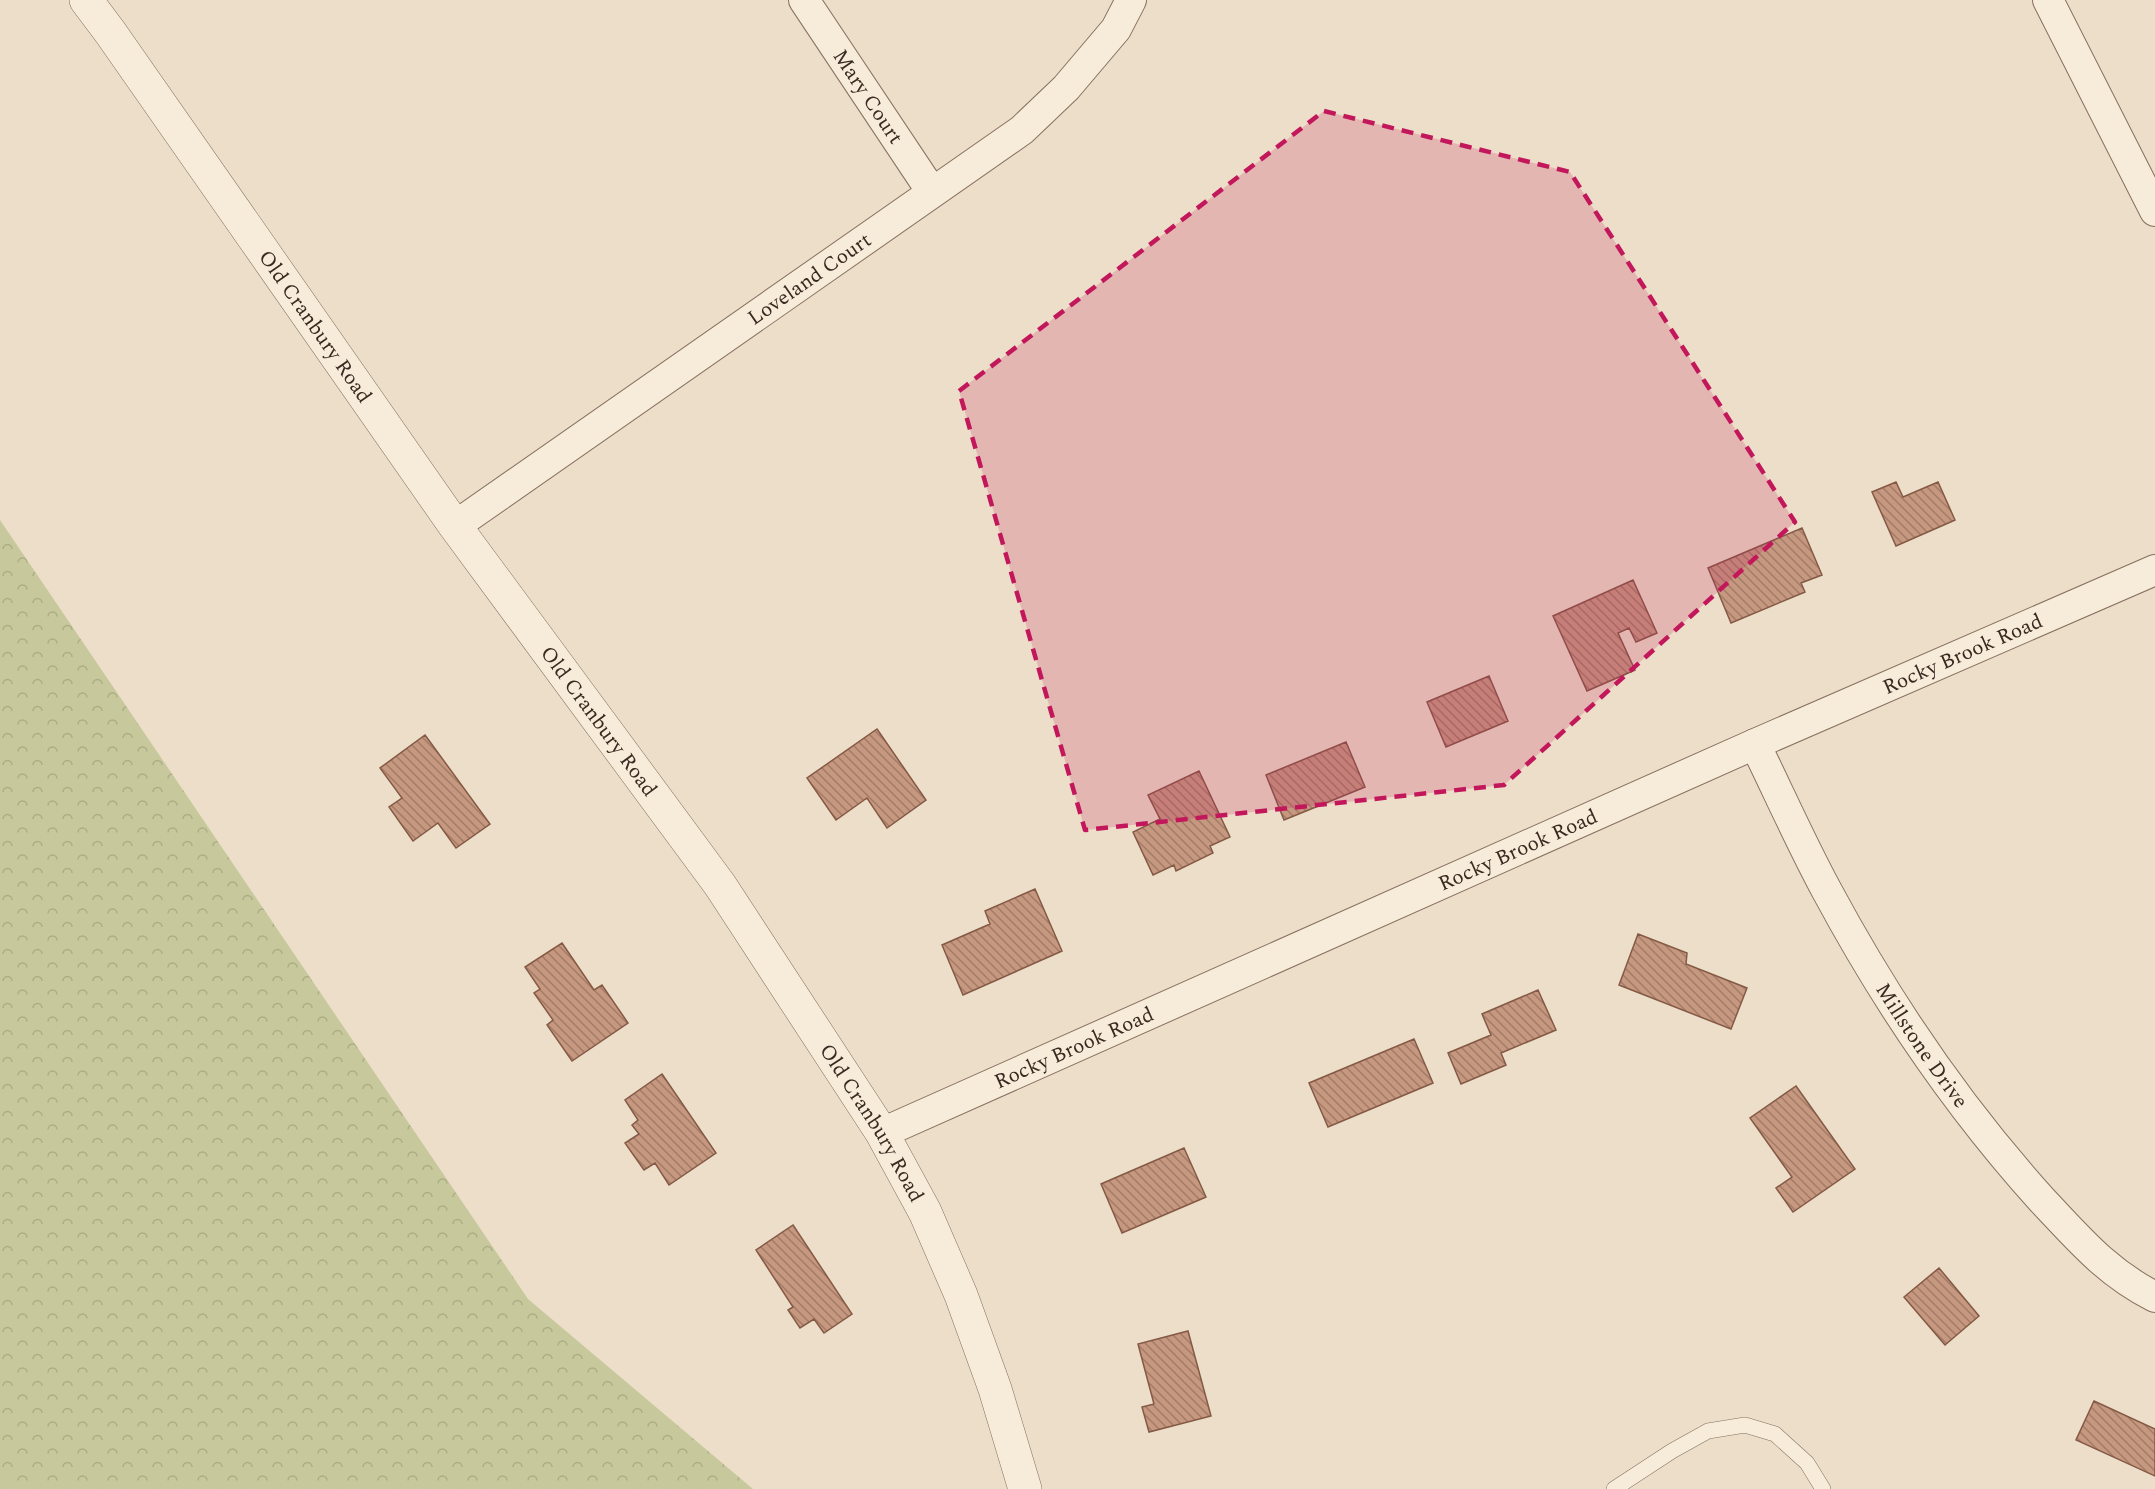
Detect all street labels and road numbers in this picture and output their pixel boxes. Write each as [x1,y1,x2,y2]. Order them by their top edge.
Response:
street label: Mary Court [824,43,911,151]
street label: Loveland Court [741,225,878,334]
street label: Old Cranbury Road [250,244,380,410]
street label: Rocky Brook Road [1878,606,2048,704]
street label: Old Cranbury Road [532,639,665,804]
street label: Rocky Brook Road [1433,801,1603,900]
street label: Millstone Drive [1867,977,1976,1115]
street label: Rocky Brook Road [989,999,1159,1098]
street label: Old Cranbury Road [811,1037,932,1208]

